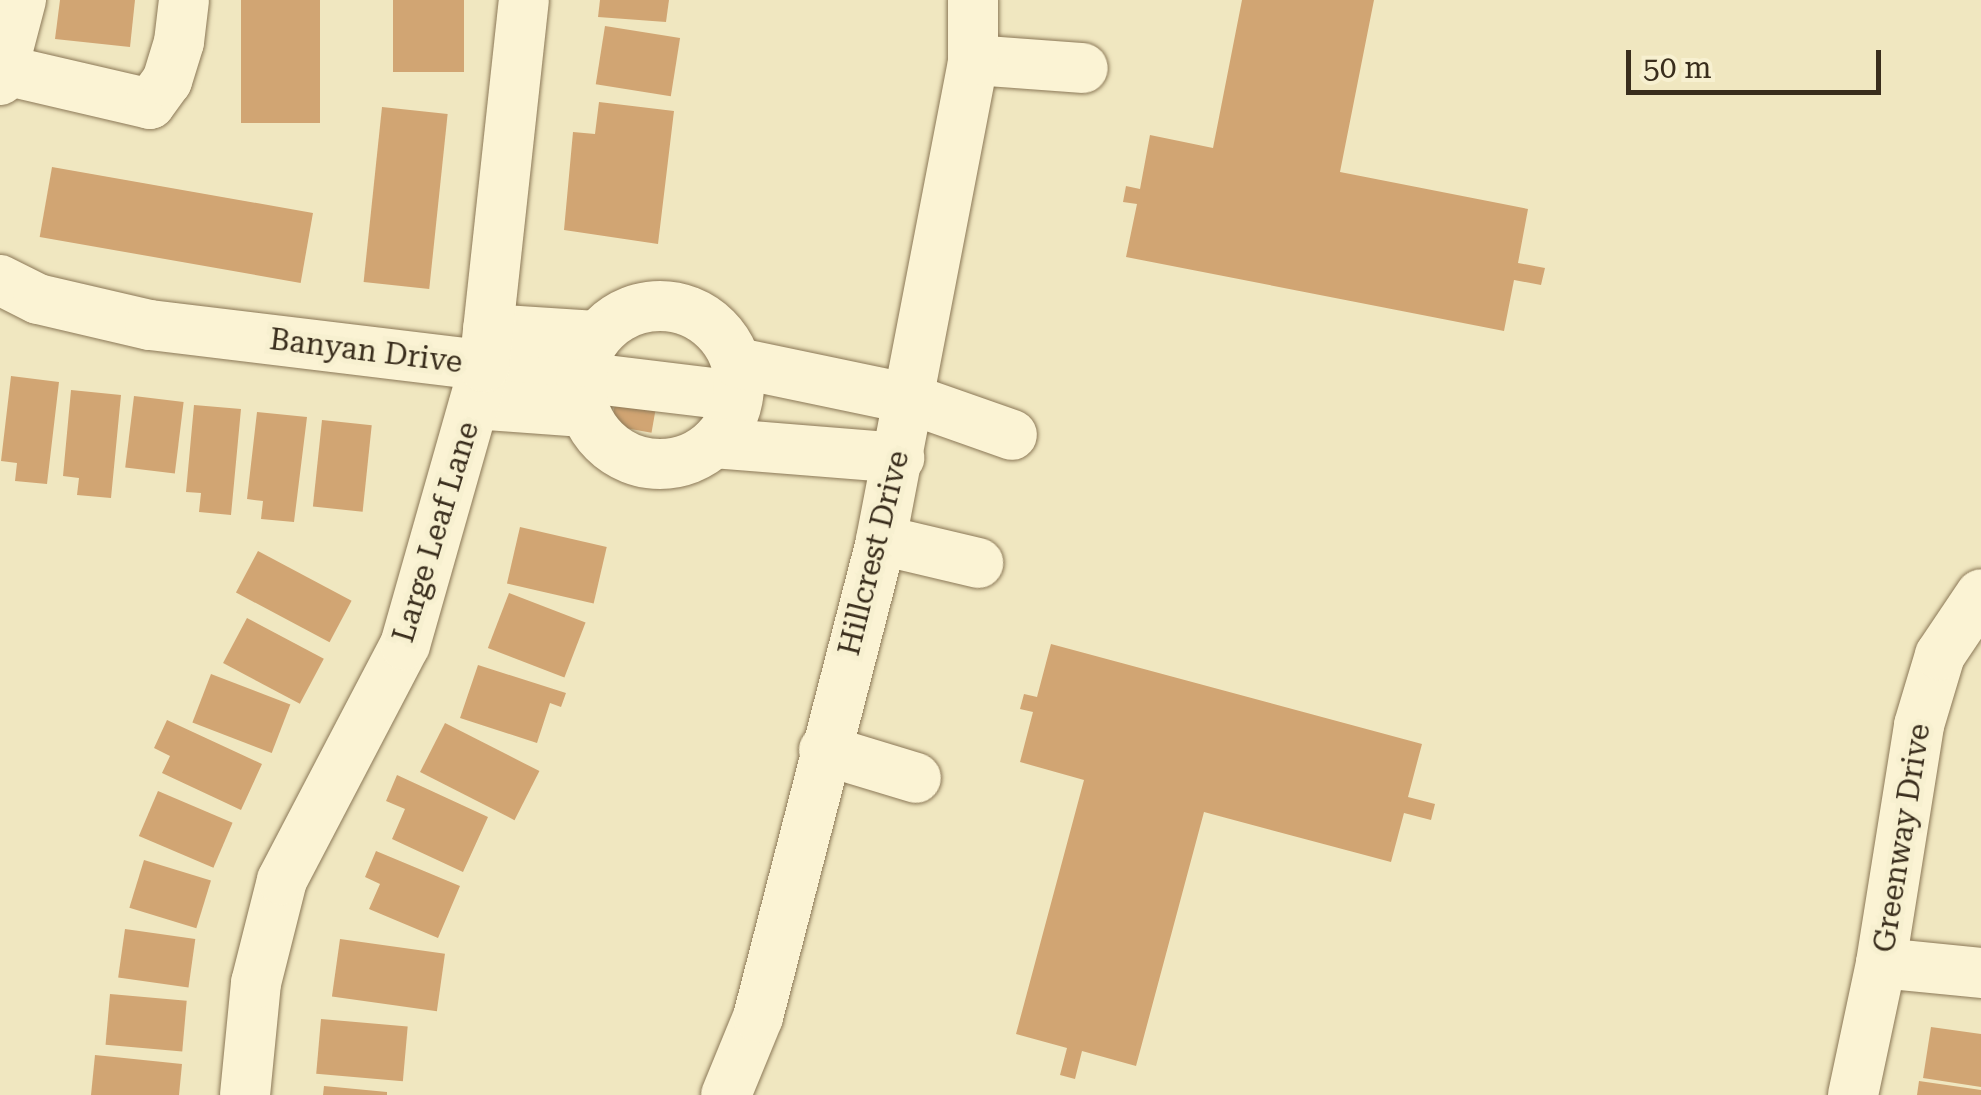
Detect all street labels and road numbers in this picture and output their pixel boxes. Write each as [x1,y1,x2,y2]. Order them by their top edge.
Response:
street label: Banyan Drive [268,321,464,381]
street label: Large Leaf Lane [385,417,487,647]
street label: Hillcrest Drive [831,447,917,659]
street label: Greenway Drive [1866,721,1938,955]

